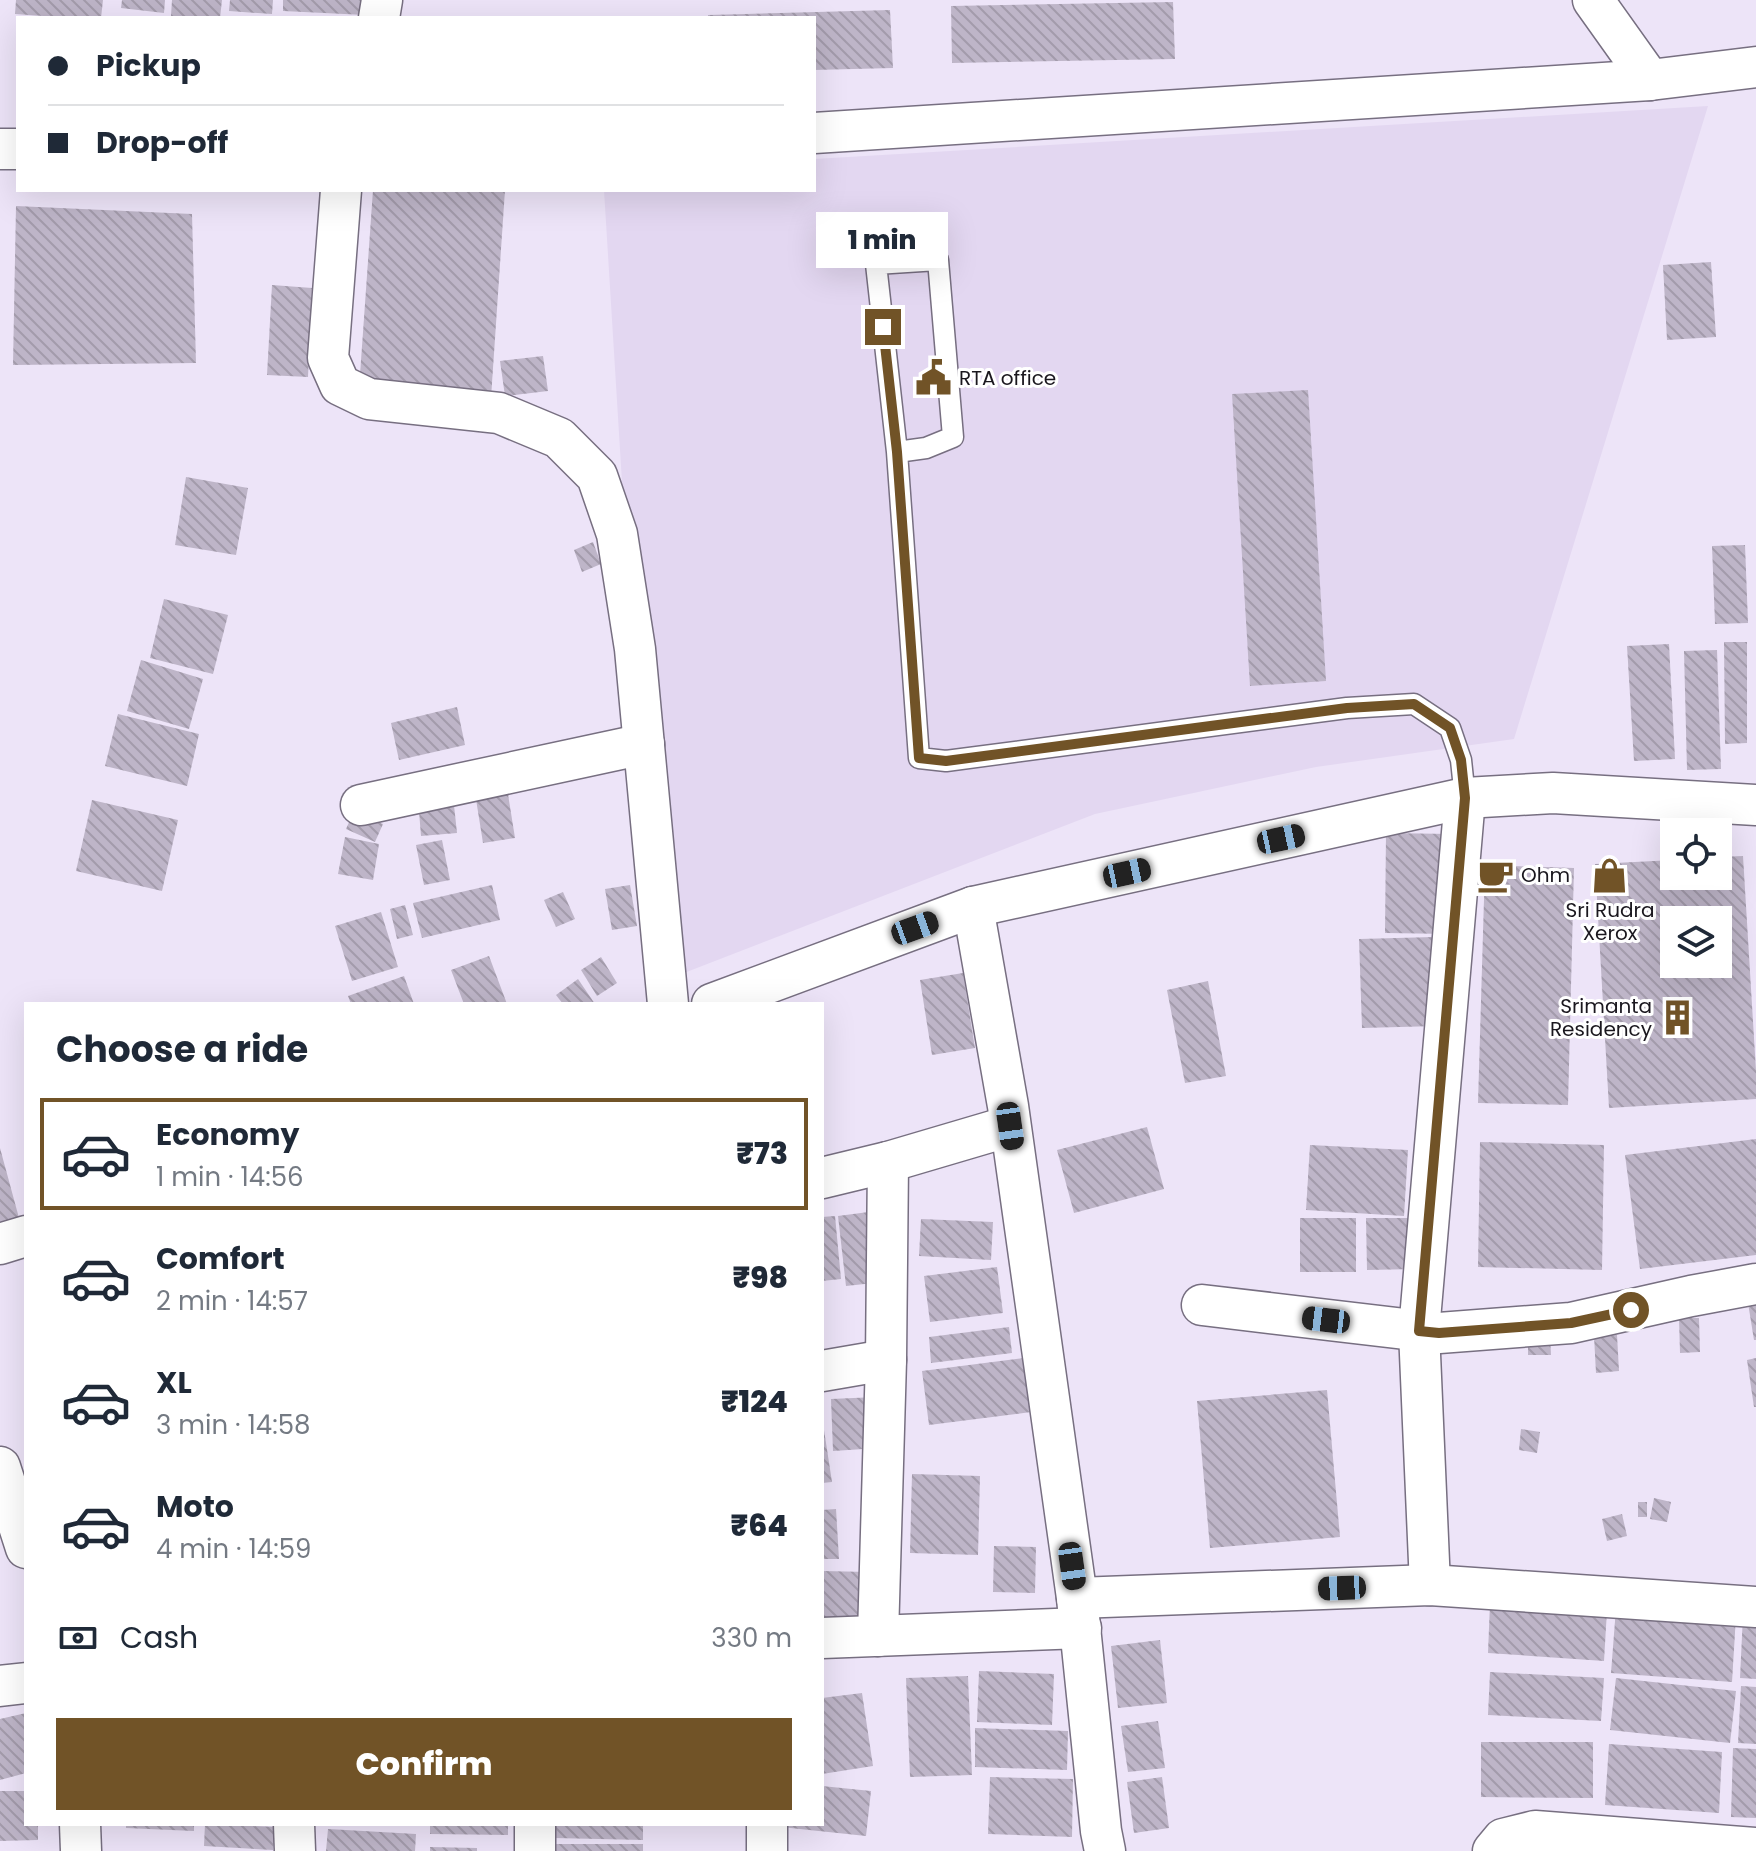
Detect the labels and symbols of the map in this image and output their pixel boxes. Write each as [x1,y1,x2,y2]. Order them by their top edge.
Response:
callout: 1 min [817,211,949,267]
route end [865,309,901,345]
public building icon: RTA office [914,359,952,397]
place label: RTA office [959,364,1056,392]
car [1255,822,1307,856]
car [1101,856,1153,890]
cafe icon: Ohm [1476,856,1514,894]
shop icon: Sri Rudra Xerox [1591,856,1629,894]
place label: Ohm [1521,861,1570,889]
place label: Sri Rudra Xerox [1566,896,1654,947]
car [888,909,942,947]
place label: Srimanta Residency [1550,992,1652,1043]
building icon: Srimanta Residency [1659,998,1697,1036]
car [995,1101,1025,1151]
route start [1613,1292,1649,1328]
car [1301,1305,1351,1335]
car [1057,1541,1087,1591]
car [1318,1575,1366,1601]

